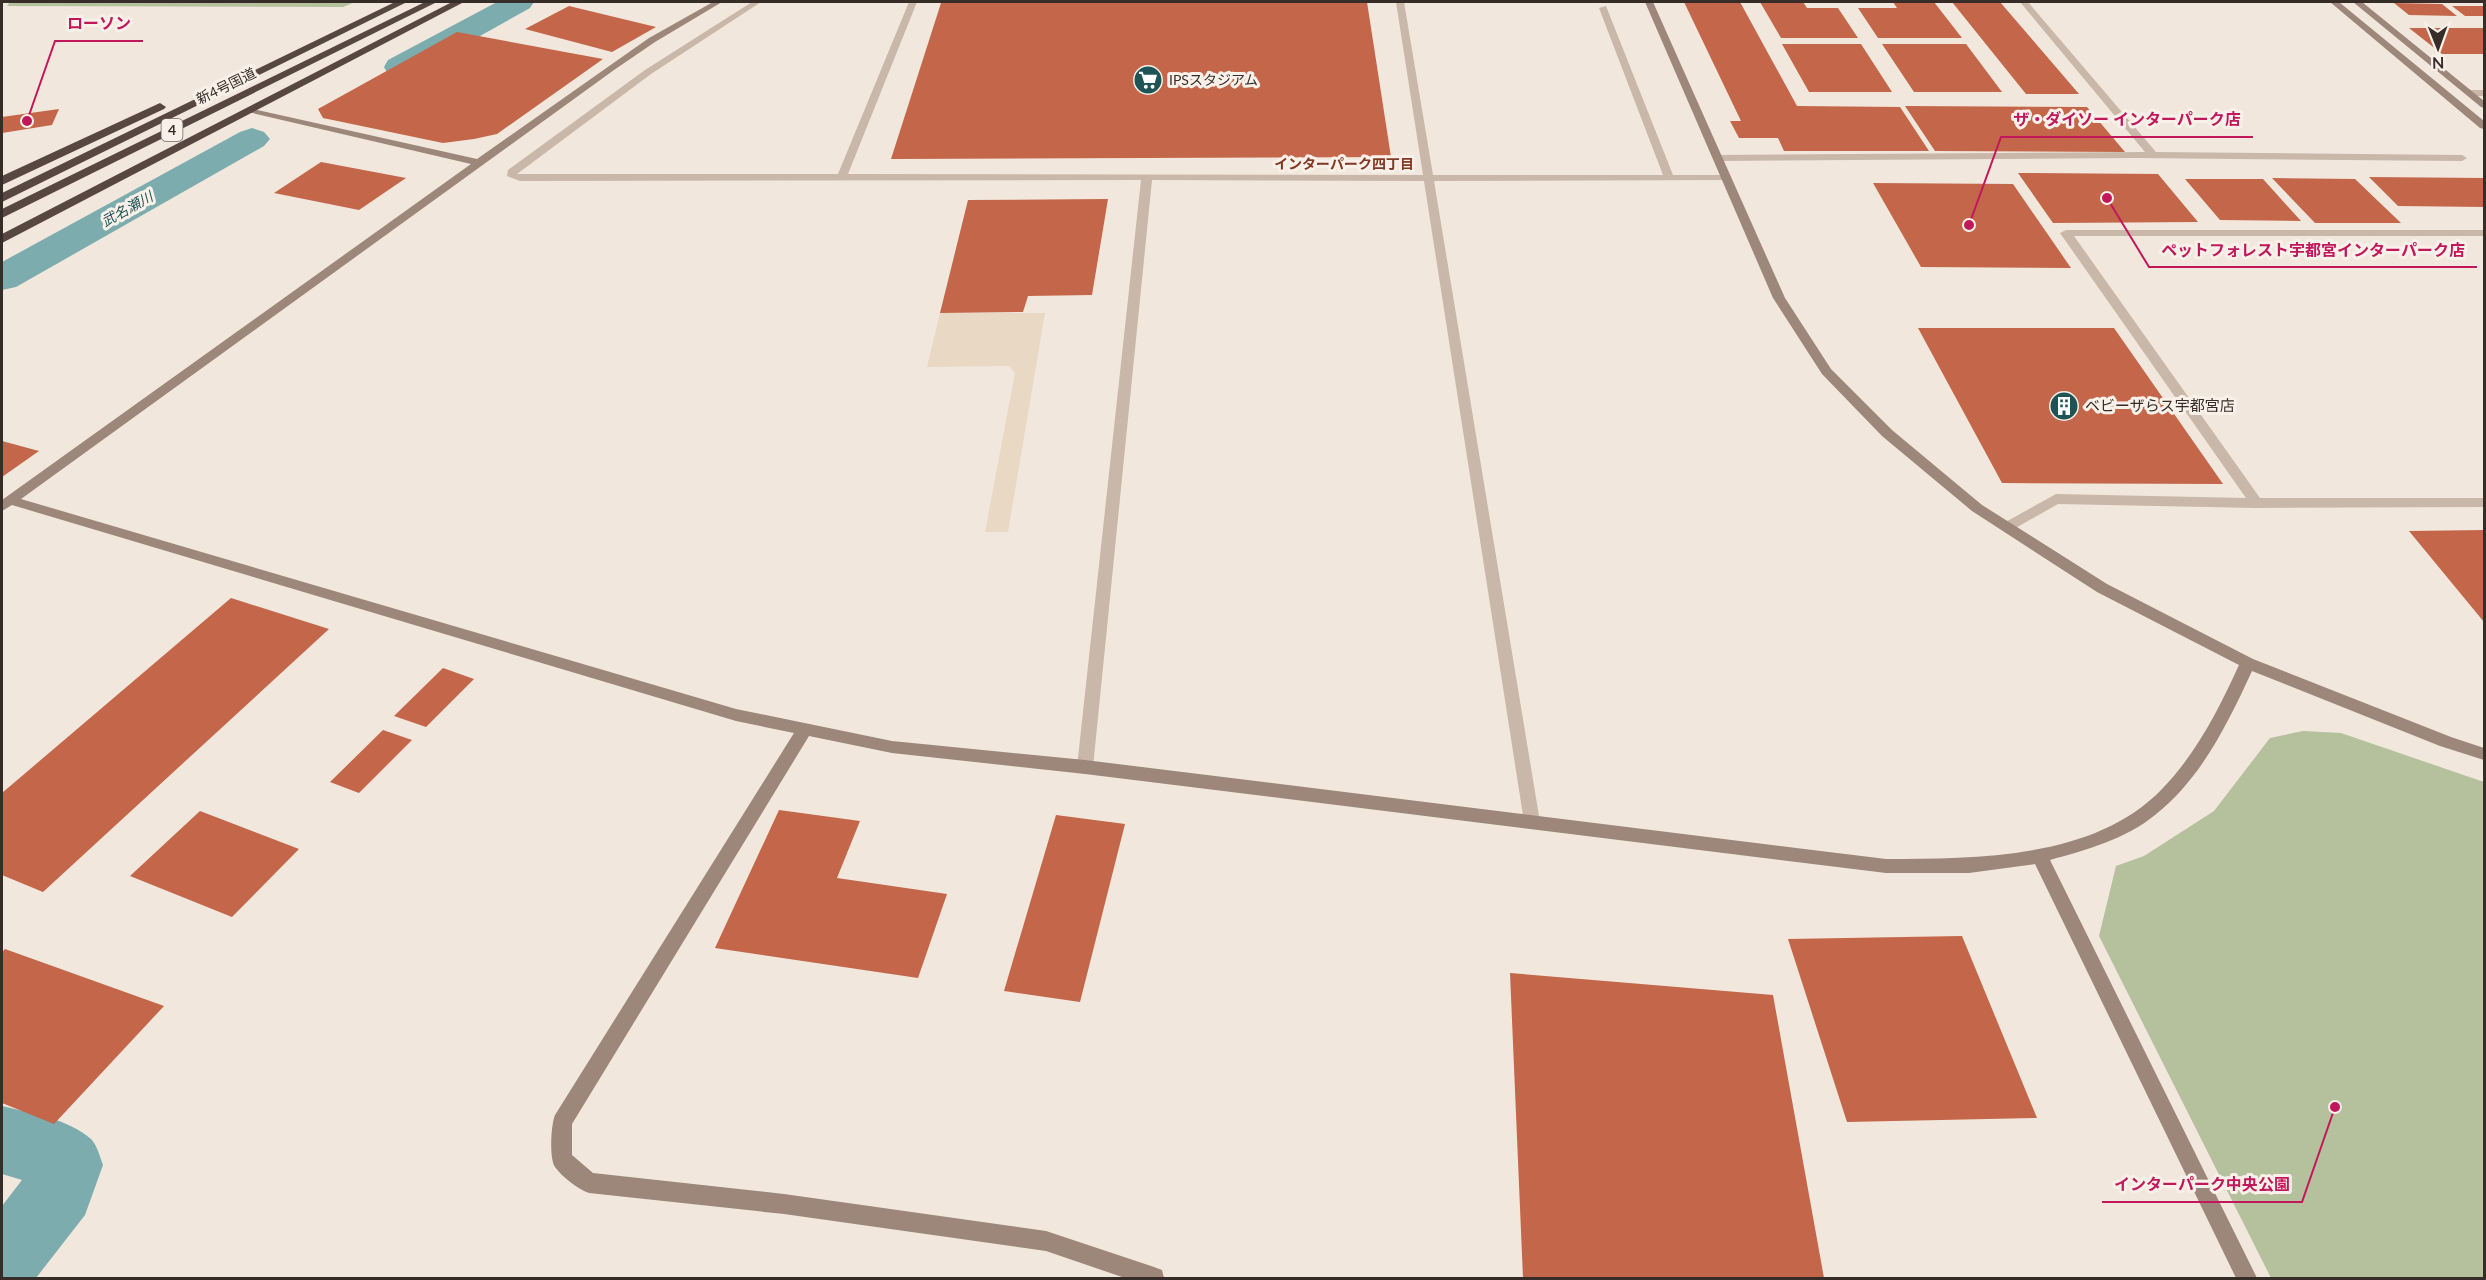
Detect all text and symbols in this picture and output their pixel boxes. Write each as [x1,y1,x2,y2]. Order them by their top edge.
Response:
callout: ローソン [55,7,143,41]
text: ローソン [67,13,131,32]
north arrow [2408,18,2468,78]
text: N [2432,54,2445,73]
street label: 新4号国道 [193,64,258,107]
supermarket icon: IPSスタジアム [1132,64,1164,96]
place label: IPSスタジアム [1169,71,1258,88]
callout: ザ・ダイソー インターパーク店 [2001,103,2253,137]
text: ザ・ダイソー インターパーク店 [2013,109,2241,128]
road number: 4 [162,119,182,141]
district label: インターパーク四丁目 [1274,155,1414,172]
water label: 武名瀬川 [98,187,157,230]
callout: ペットフォレスト宇都宮インターパーク店 [2149,233,2477,267]
text: ペットフォレスト宇都宮インターパーク店 [2161,240,2465,259]
building icon: ベビーザらス宇都宮店 [2048,390,2080,422]
place label: ベビーザらス宇都宮店 [2085,396,2235,414]
callout: インターパーク中央公園 [2102,1168,2302,1202]
text: インターパーク中央公園 [2114,1174,2290,1193]

